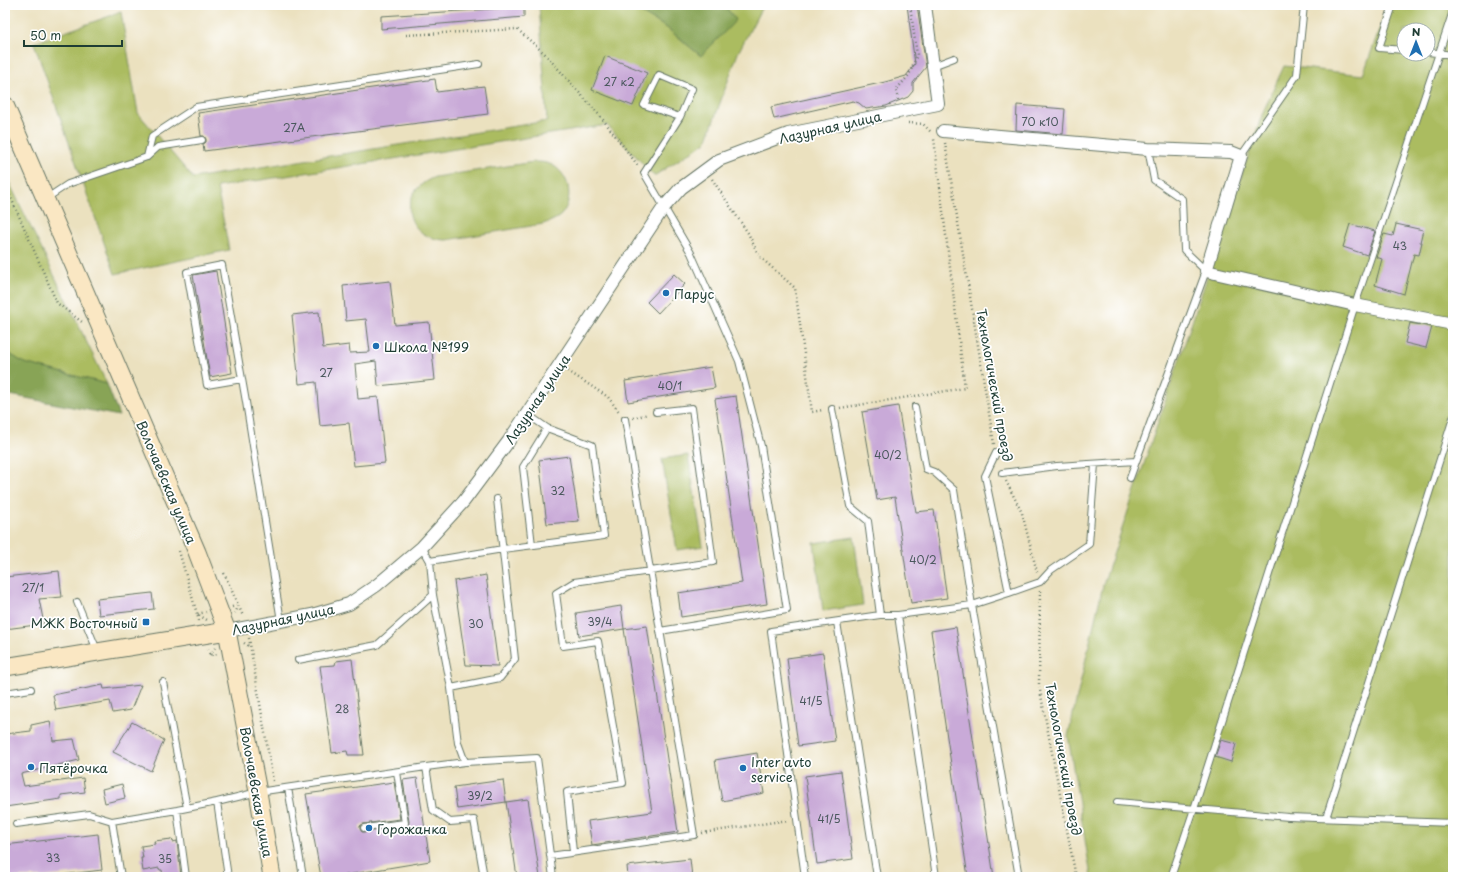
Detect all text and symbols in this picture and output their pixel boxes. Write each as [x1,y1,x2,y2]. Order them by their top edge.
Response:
scale bar [24,22,122,48]
north arrow [1396,22,1436,62]
text: N [1412,23,1421,40]
text: 50 m [30,26,61,44]
house number: 27 к2 [603,73,635,90]
street label: Лазурная улица [777,106,884,148]
house number: 70 к10 [1022,113,1058,130]
house number: 27А [283,119,306,136]
house number: 43 [1393,237,1407,254]
place label: Парус [674,284,714,303]
marker: Парус [661,288,671,298]
street label: Технологический проезд [972,307,1018,463]
place label: Школа №199 [384,337,469,356]
marker: Школа №199 [371,341,381,351]
street label: Лазурная улица [500,350,575,448]
house number: 27 [319,364,333,381]
house number: 40/1 [658,377,682,394]
street label: Волочаевская улица [132,417,202,547]
house number: 40/2 [874,446,902,463]
house number: 32 [551,482,566,499]
house number: 40/2 [909,551,937,568]
house number: 27/1 [22,579,44,596]
street label: Лазурная улица [230,599,337,639]
place label: МЖК Восточный [31,613,138,632]
house number: 39/4 [588,613,612,630]
house number: 30 [468,615,484,632]
marker: МЖК Восточный [141,617,151,627]
street label: Технологический проезд [1041,681,1087,837]
house number: 41/5 [799,692,823,709]
house number: 28 [335,700,349,717]
street label: Волочаевская улица [236,725,278,860]
place label: Inter avto service [751,752,812,786]
place label: Пятёрочка [39,758,109,777]
marker: Пятёрочка [26,762,36,772]
marker: Inter avto service [738,763,748,773]
house number: 39/2 [467,787,493,804]
house number: 41/5 [817,810,841,827]
place label: Горожанка [377,819,448,838]
marker: Горожанка [364,823,374,833]
house number: 33 [46,849,60,866]
house number: 35 [158,850,172,867]

